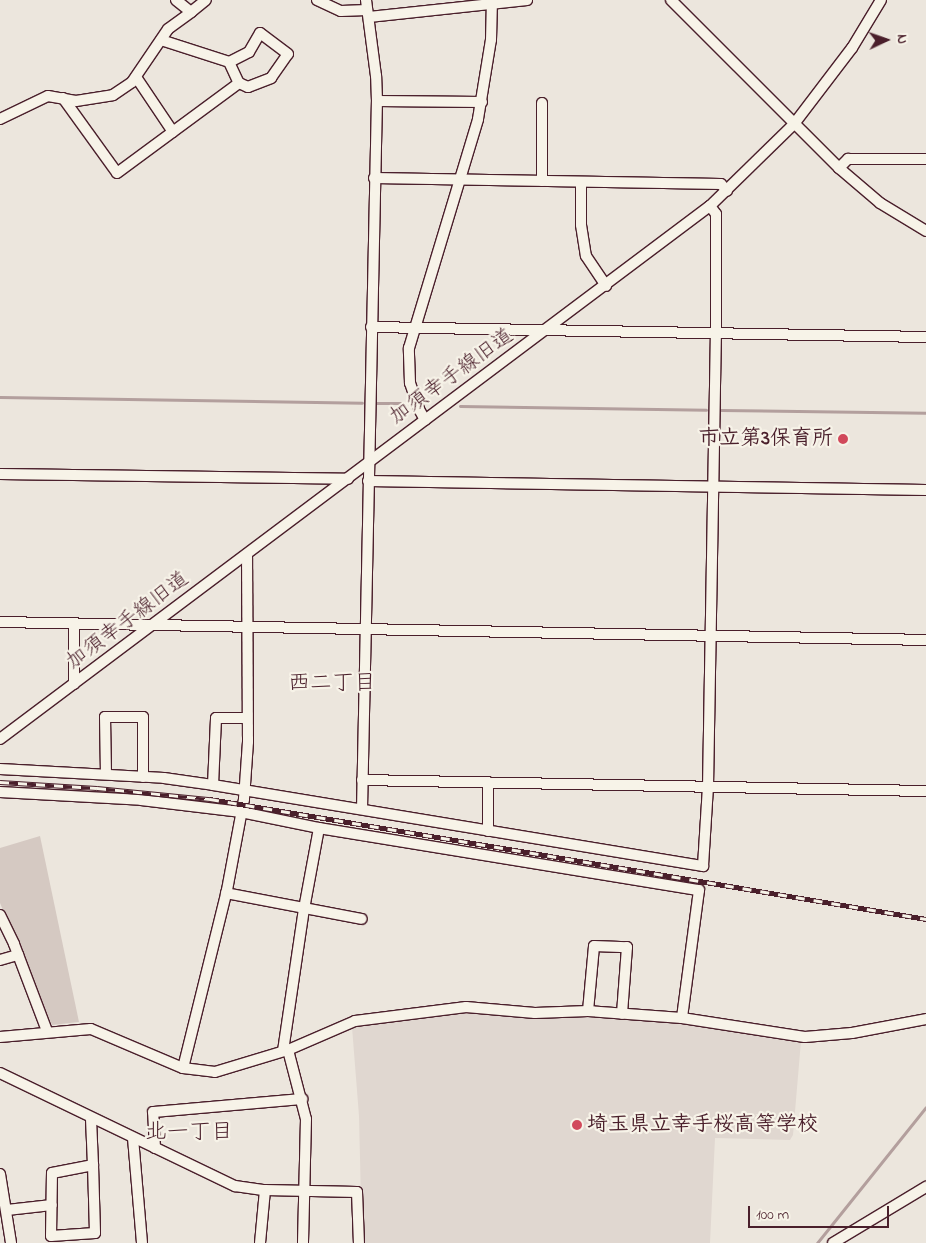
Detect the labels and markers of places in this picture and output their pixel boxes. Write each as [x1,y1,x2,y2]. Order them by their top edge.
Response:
place label: 市立第3保育所 [698,426,833,452]
marker: 市立第3保育所 [837,433,849,445]
place label: 埼玉県立幸手桜高等学校 [587,1112,818,1138]
marker: 埼玉県立幸手桜高等学校 [571,1119,583,1131]

